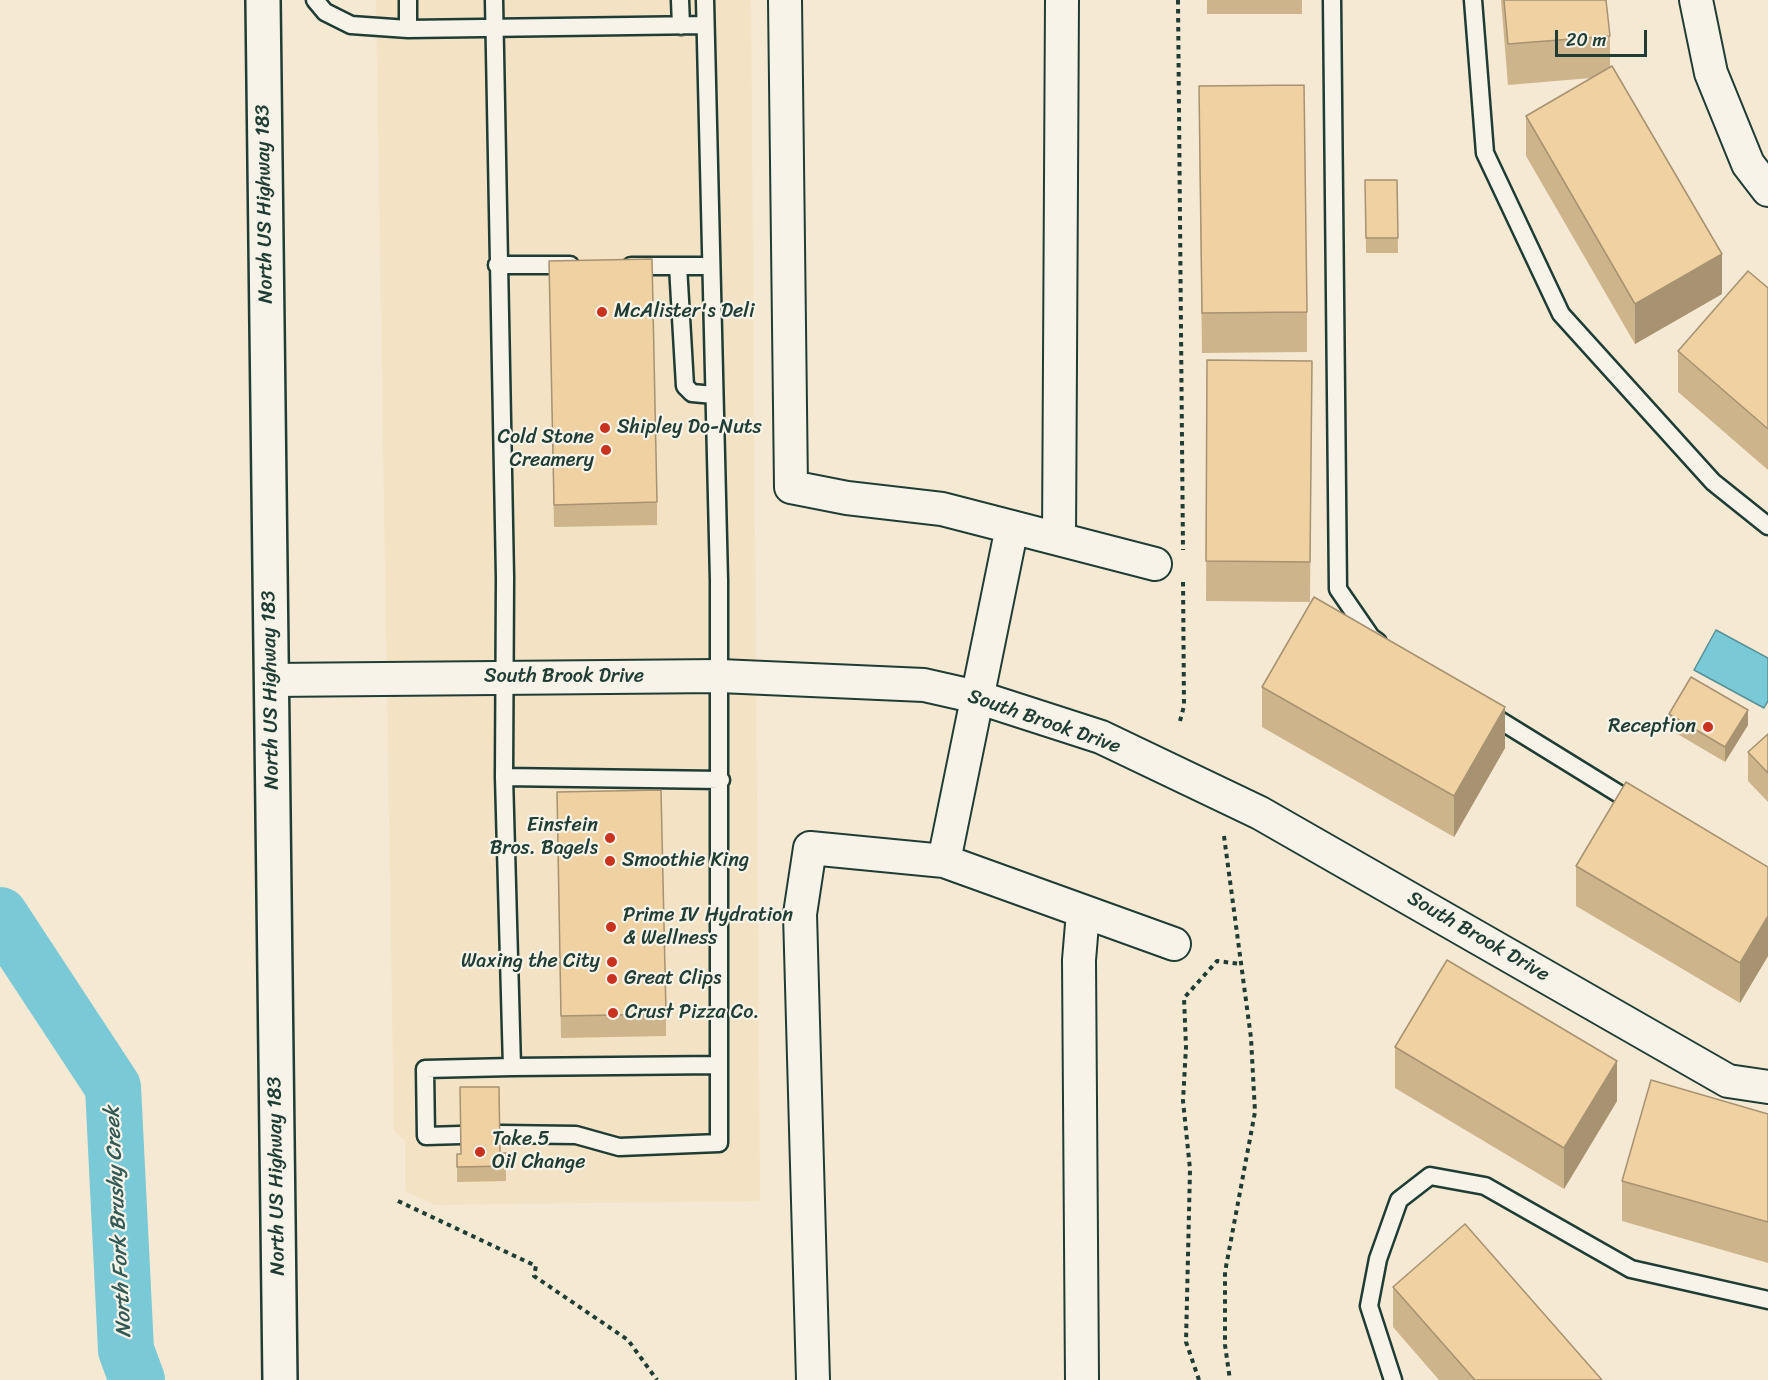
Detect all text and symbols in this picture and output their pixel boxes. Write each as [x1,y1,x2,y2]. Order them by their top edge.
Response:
scale bar [1558,18,1650,56]
text: 20 m [1566,24,1606,56]
street label: North US Highway 183 [251,104,279,304]
place label: McAlister's Deli [614,300,754,324]
marker: McAlister's Deli [595,305,609,319]
place label: Shipley Do-Nuts [617,416,762,440]
marker: Shipley Do-Nuts [598,421,612,435]
place label: Cold Stone Creamery [497,426,594,473]
marker: Cold Stone Creamery [599,443,613,457]
street label: North US Highway 183 [257,590,285,790]
street label: South Brook Drive [484,665,644,689]
street label: South Brook Drive [964,685,1124,759]
place label: Reception [1608,715,1696,739]
marker: Reception [1701,720,1715,734]
place label: Einstein Bros. Bagels [490,814,598,861]
marker: Einstein Bros. Bagels [603,831,617,845]
place label: Smoothie King [622,849,749,873]
marker: Smoothie King [603,854,617,868]
street label: South Brook Drive [1403,887,1553,987]
place label: Prime IV Hydration & Wellness [623,904,793,951]
marker: Prime IV Hydration & Wellness [604,920,618,934]
place label: Waxing the City [461,950,600,974]
marker: Waxing the City [605,955,619,969]
place label: Great Clips [624,967,721,991]
marker: Great Clips [605,972,619,986]
place label: Crust Pizza Co. [625,1001,759,1025]
marker: Crust Pizza Co. [606,1006,620,1020]
street label: North US Highway 183 [263,1076,291,1276]
water label: North Fork Brushy Creek [100,1106,138,1338]
place label: Take 5 Oil Change [492,1128,586,1175]
marker: Take 5 Oil Change [473,1145,487,1159]

